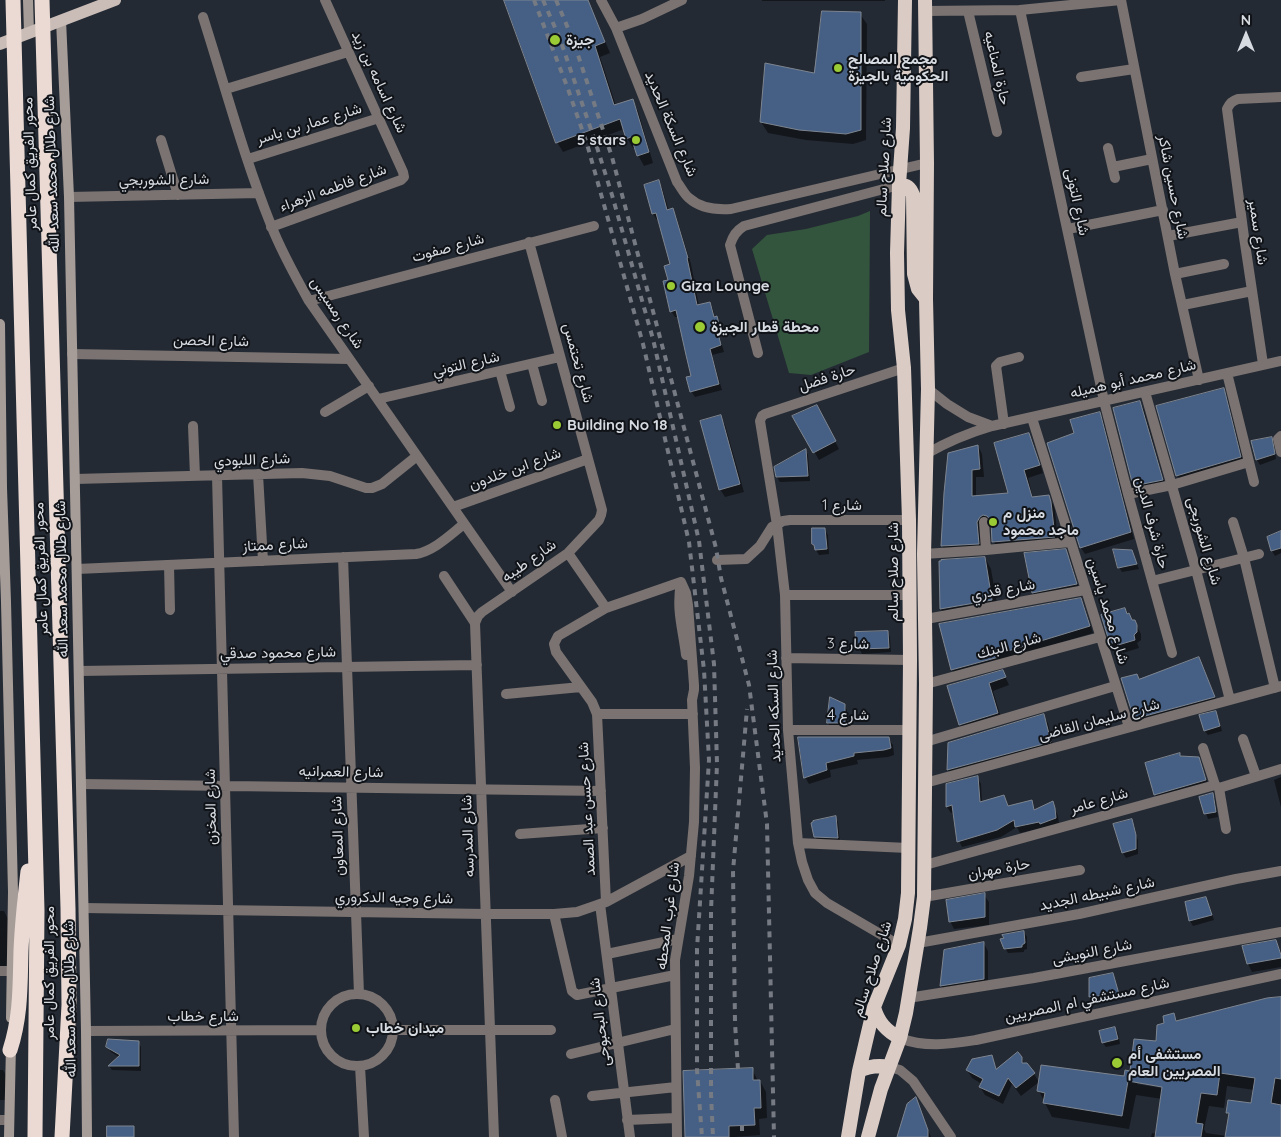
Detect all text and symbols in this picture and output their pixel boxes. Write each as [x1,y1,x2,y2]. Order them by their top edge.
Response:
north arrow [1221,10,1271,60]
text: N [1241,11,1251,29]
street label: شارع اسامه بن زيد [347,28,411,136]
street label: حارة المناعيه [980,29,1014,107]
place label: جيزة [566,31,594,49]
marker: جيزة [548,33,562,47]
place label: مجمع المصالح الحكومية بالجيزة [848,50,948,85]
marker: مجمع المصالح الحكومية بالجيزة [832,62,844,74]
street label: شارع السكة الحديد [641,69,701,179]
street label: شارع طلال محمد سعد الله [40,95,64,253]
street label: محور الفريق كمال عامر [19,97,41,231]
street label: شارع عمار بن ياسر [254,99,364,149]
street label: شارع صلاح سالم [872,117,896,217]
place label: 5 stars [577,131,626,149]
street label: شارع حسين شاكر [1154,133,1192,241]
marker: 5 stars [630,134,642,146]
street label: شارع فاطمه الزهراء [277,160,389,216]
street label: شارع التونى [1061,167,1093,237]
street label: شارع الشوربجي [119,170,209,190]
street label: شارع سمير [1244,198,1272,266]
street label: شارع صفوت [410,230,486,266]
street label: شارع رمسيس [306,274,368,352]
place label: Giza Lounge [681,277,770,295]
marker: Giza Lounge [665,280,677,292]
place label: محطة قطار الجيزة [711,318,819,336]
marker: محطة قطار الجيزة [693,320,707,334]
street label: شارع تحتمس [559,321,597,405]
street label: شارع الحصن [173,331,249,351]
street label: شارع التوني [431,348,501,380]
street label: شارع محمد أبو هميله [1068,356,1198,402]
street label: حارة فضل [796,360,858,396]
place label: Building No 18 [567,416,667,434]
marker: Building No 18 [551,419,563,431]
street label: شارع ابن خلدون [466,444,564,494]
street label: شارع اللبودي [213,450,291,470]
street label: حارة شرف الدين [1131,475,1173,571]
street label: شارع الشوربجى [1183,495,1225,587]
street label: شارع 1 [822,496,862,514]
street label: شارع طلال محمد سعد الله [52,500,72,658]
street label: محور الفريق كمال عامر [30,502,52,636]
place label: منزل م ماجد محمود [1003,504,1079,539]
marker: منزل م ماجد محمود [987,516,999,528]
street label: شارع صلاح سالم [884,522,902,622]
street label: شارع ممتاز [242,534,308,556]
street label: شارع طيبه [498,536,560,586]
street label: شارع محمد ياسين [1083,556,1133,666]
street label: شارع قدري [970,576,1036,604]
street label: شارع البنك [975,629,1043,663]
street label: شارع 3 [827,635,869,653]
street label: شارع محمود صدقي [220,643,336,663]
street label: شارع السكه الحديد [763,649,785,763]
street label: شارع سليمان القاضى [1037,695,1161,745]
street label: شارع 4 [827,706,869,724]
street label: شارع حسن عبد الصمد [574,741,600,877]
street label: شارع العمرانيه [298,762,384,782]
street label: شارع المخزن [201,769,221,845]
street label: شارع عامر [1068,784,1130,818]
street label: شارع المدرسه [458,795,478,877]
street label: شارع المعاون [328,796,348,876]
street label: حارة مهران [966,855,1032,883]
street label: شارع غرب المحطه [652,861,684,971]
street label: شارع شبيطه الجديد [1038,873,1156,915]
street label: شارع وجيه الدكروري [335,888,453,908]
street label: محور الفريق كمال عامر [40,906,58,1040]
street label: شارع صلاح سالم [848,919,896,1019]
street label: شارع طلال محمد سعد الله [60,920,80,1078]
street label: شارع النويشى [1051,935,1133,969]
street label: شارع مستشفي ام المصريين [1003,974,1171,1026]
street label: شارع البحبوحى [586,977,614,1067]
street label: شارع خطاب [167,1007,239,1025]
place label: ميدان خطاب [366,1019,444,1037]
marker: ميدان خطاب [350,1022,362,1034]
place label: مستشفى أم المصريين العام [1128,1045,1221,1080]
marker: مستشفى أم المصريين العام [1110,1056,1124,1070]

